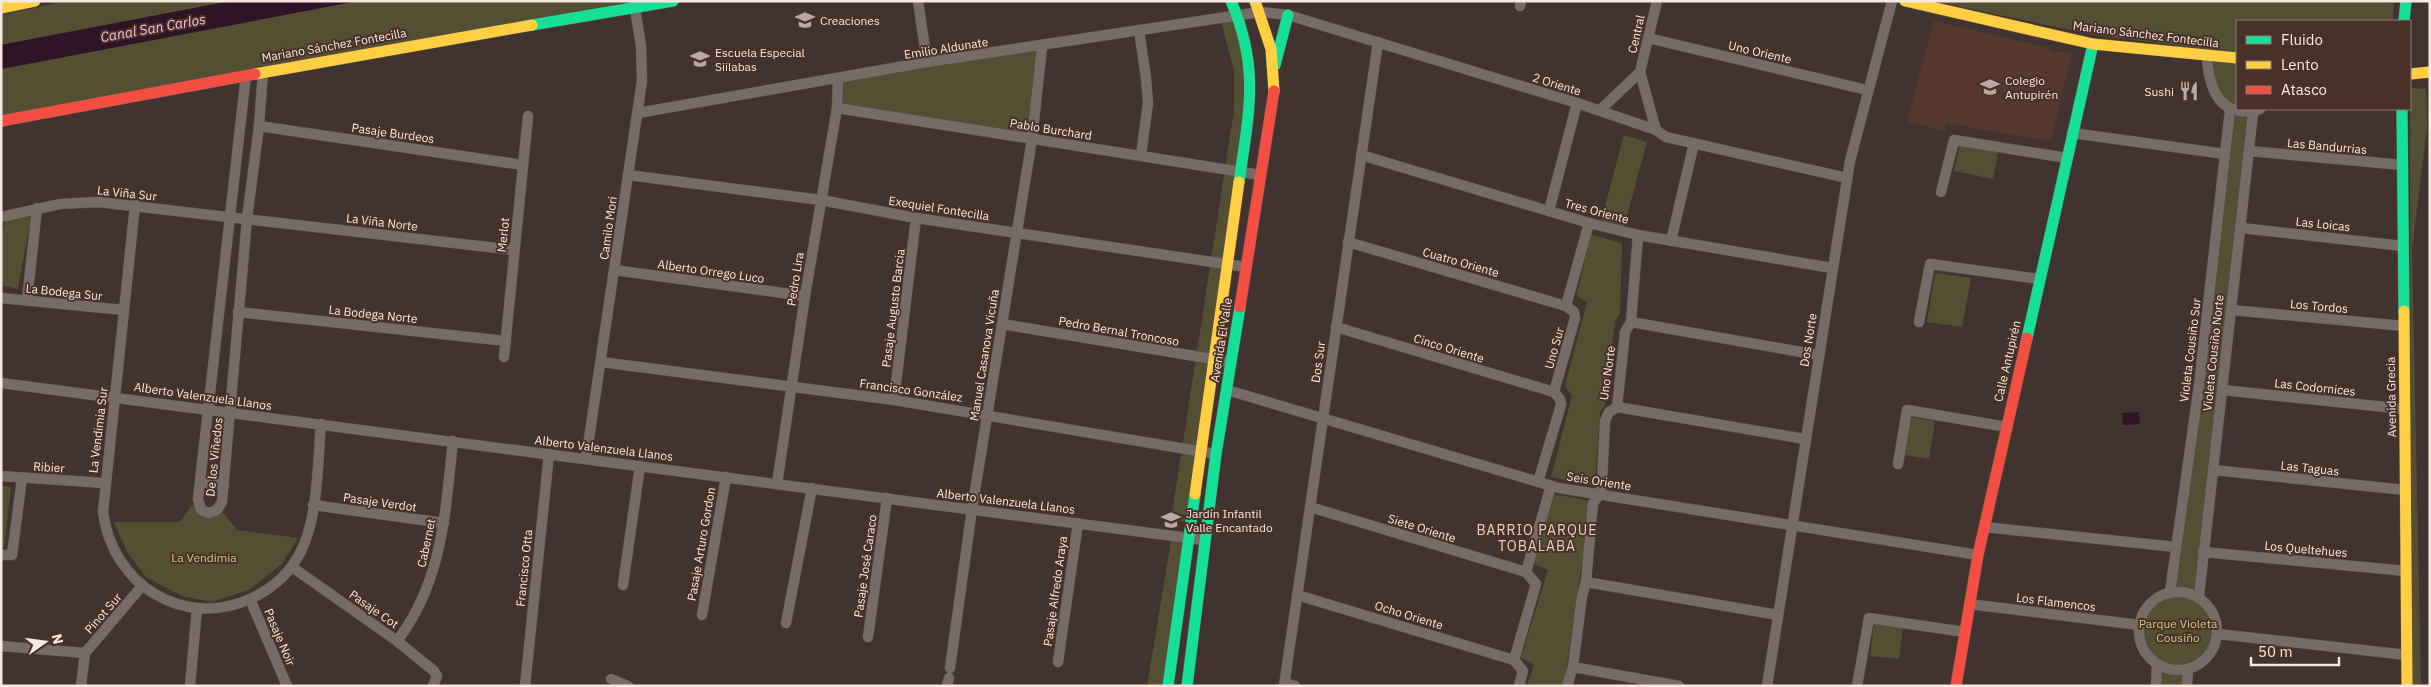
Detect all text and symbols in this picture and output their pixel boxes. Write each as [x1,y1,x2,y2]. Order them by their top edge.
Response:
school or university icon: Creaciones [794,9,816,31]
water label: Canal San Carlos [99,10,207,46]
place label: Creaciones [820,13,880,28]
street label: Central [1624,13,1648,55]
street label: Mariano Sánchez Fontecilla [2072,18,2220,50]
legend [2236,20,2411,110]
street label: Mariano Sánchez Fontecilla [260,25,408,65]
text: Fluido [2281,30,2323,49]
street label: Emilio Aldunate [903,34,990,62]
street label: Uno Oriente [1727,37,1794,67]
place label: Escuela Especial Siilabas [715,45,805,74]
school or university icon: Escuela Especial Siilabas [689,48,711,70]
text: Lento [2281,55,2319,74]
street label: 2 Oriente [1531,70,1584,99]
place label: Colegio Antupirén [2005,73,2058,102]
school or university icon: Colegio Antupirén [1979,76,2001,98]
restaurant icon: Sushi [2178,80,2200,102]
text: Atasco [2281,80,2327,99]
place label: Sushi [2145,84,2174,99]
street label: Pablo Burchard [1009,115,1093,143]
street label: Pasaje Burdeos [351,120,435,146]
street label: Las Bandurrias [2287,135,2368,157]
street label: La Viña Sur [96,182,158,204]
street label: Exequiel Fontecilla [888,193,991,223]
street label: Camilo Mori [596,195,620,261]
street label: Tres Oriente [1563,195,1631,227]
street label: La Viña Norte [345,210,419,234]
street label: Las Loicas [2295,214,2351,234]
street label: Merlot [494,217,512,253]
street label: Cuatro Oriente [1421,244,1501,280]
street label: Pasaje Augusto Barcia [878,247,908,368]
street label: Pedro Lira [783,250,807,307]
street label: Alberto Orrego Luco [657,256,766,286]
street label: La Bodega Sur [25,281,104,304]
street label: Manuel Casanova Vicuña [966,287,1002,422]
street label: Violeta Cousiño Norte [2199,294,2227,412]
street label: Avenida El Valle [1207,296,1235,383]
street label: Los Tordos [2289,296,2349,316]
street label: Violeta Cousiño Sur [2176,297,2204,403]
street label: La Bodega Norte [328,302,419,326]
street label: Dos Norte [1796,312,1820,368]
street label: Pedro Bernal Troncoso [1058,313,1181,349]
street label: Calle Antupirén [1990,319,2024,403]
street label: Uno Sur [1541,325,1567,371]
street label: Cinco Oriente [1412,330,1486,366]
street label: Dos Sur [1308,340,1328,384]
street label: Uno Norte [1596,344,1618,401]
street label: Avenida Grecia [2383,356,2399,437]
street label: Francisco González [859,375,964,405]
street label: Las Codornices [2274,375,2356,399]
street label: Alberto Valenzuela Llanos [133,379,273,413]
street label: La Vendimia Sur [85,386,111,474]
street label: De los Viñedos [202,417,226,497]
street label: Alberto Valenzuela Llanos [534,432,674,464]
street label: Las Taguas [2280,457,2340,479]
street label: Ribier [33,458,66,476]
street label: Seis Oriente [1566,468,1633,494]
street label: Alberto Valenzuela Llanos [936,485,1076,517]
street label: Pasaje Arturo Gordon [684,486,718,602]
street label: Pasaje Verdot [342,489,418,515]
place label: Jardín Infantil Valle Encantado [1186,506,1273,535]
school or university icon: Jardín Infantil Valle Encantado [1160,509,1182,531]
street label: Siete Oriente [1386,511,1458,546]
street label: Pasaje José Caraco [850,513,880,618]
street label: Cabernet [414,517,438,569]
district label: BARRIO PARQUE TOBALABA [1477,521,1597,555]
street label: Francisco Otta [512,528,536,607]
street label: Pasaje Alfredo Araya [1040,534,1070,647]
street label: Los Queltehues [2264,538,2348,560]
park label: La Vendimia [171,550,237,565]
street label: Pasaje Cot [347,587,401,631]
street label: Pinot Sur [81,589,125,636]
street label: Los Flamencos [2015,590,2097,614]
street label: Ocho Oriente [1373,597,1446,633]
street label: Pasaje Noir [261,606,299,668]
park label: Parque Violeta Cousiño [2139,616,2218,645]
north arrow [20,617,70,667]
text: N [48,632,68,646]
scale bar [2251,634,2338,666]
text: 50 m [2258,642,2293,661]

